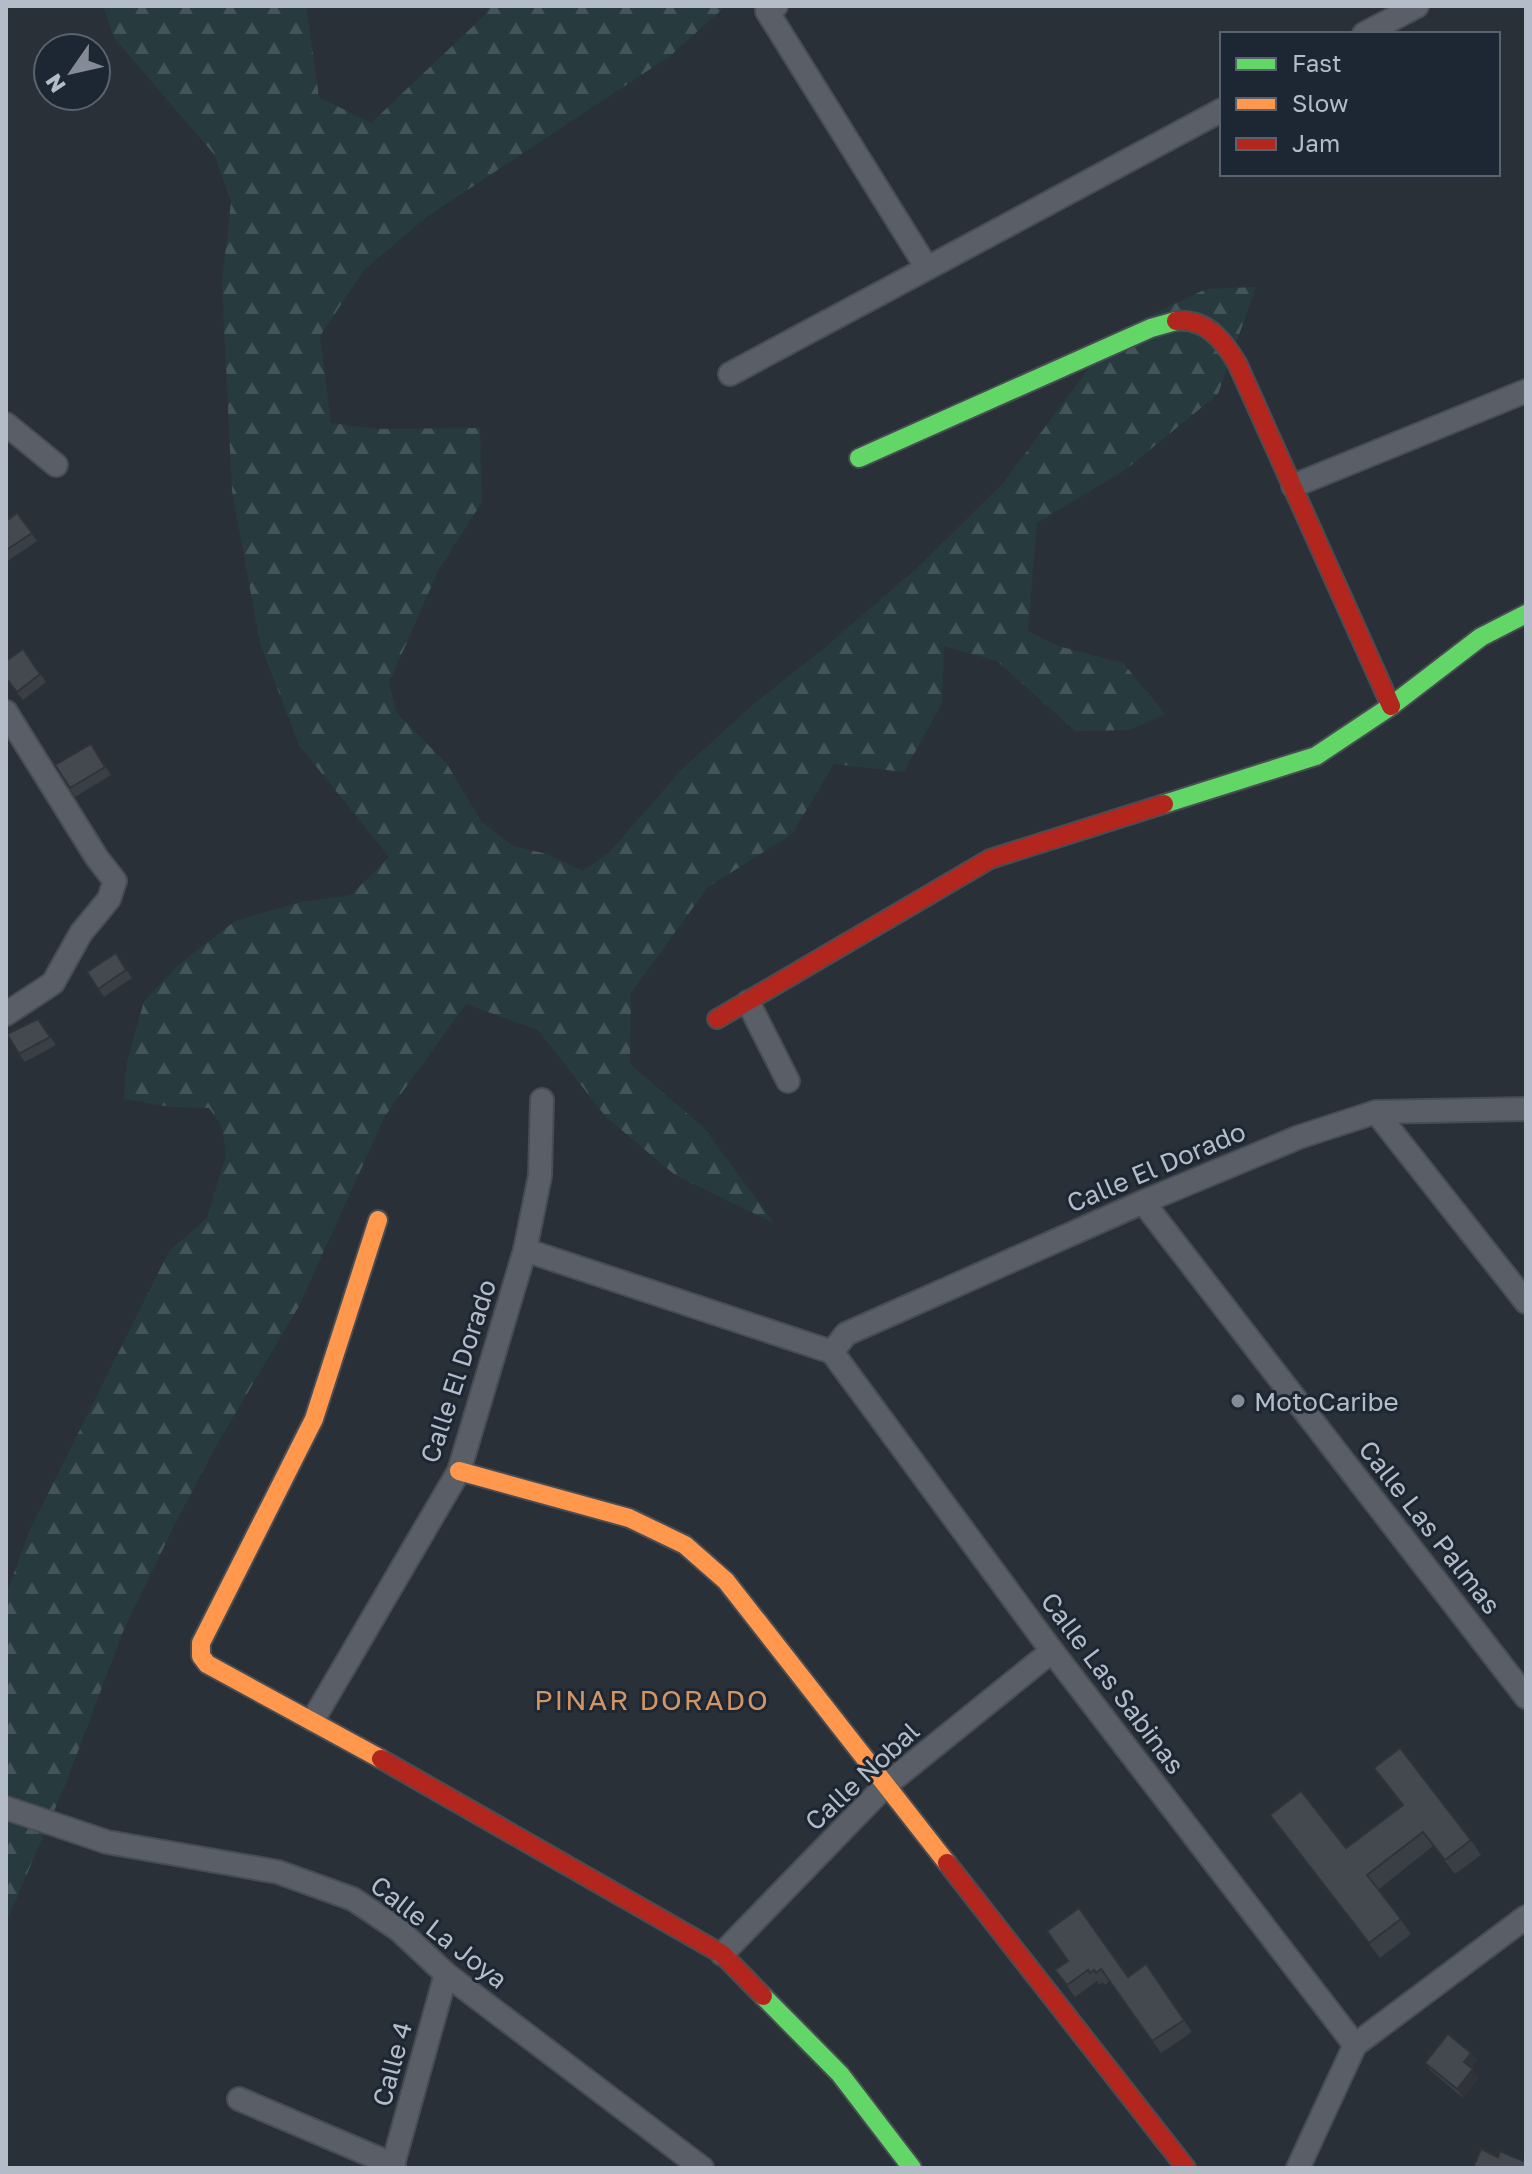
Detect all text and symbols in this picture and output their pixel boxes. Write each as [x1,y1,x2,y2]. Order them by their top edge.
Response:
north arrow [32,32,112,112]
legend [1220,32,1500,176]
text: Fast [1292,48,1342,77]
text: N [39,69,71,98]
text: Slow [1292,88,1348,117]
text: Jam [1292,128,1340,157]
street label: Calle El Dorado [1062,1115,1250,1219]
street label: Calle El Dorado [414,1275,502,1467]
place label: MotoCaribe [1254,1386,1399,1417]
marker: MotoCaribe [1229,1392,1247,1410]
street label: Calle Las Palmas [1353,1434,1507,1620]
street label: Calle Las Sabinas [1035,1586,1191,1780]
district label: PINAR DORADO [534,1683,770,1716]
street label: Calle Nobal [799,1715,925,1837]
street label: Calle La Joya [365,1869,513,1995]
street label: Calle 4 [366,2018,418,2110]

